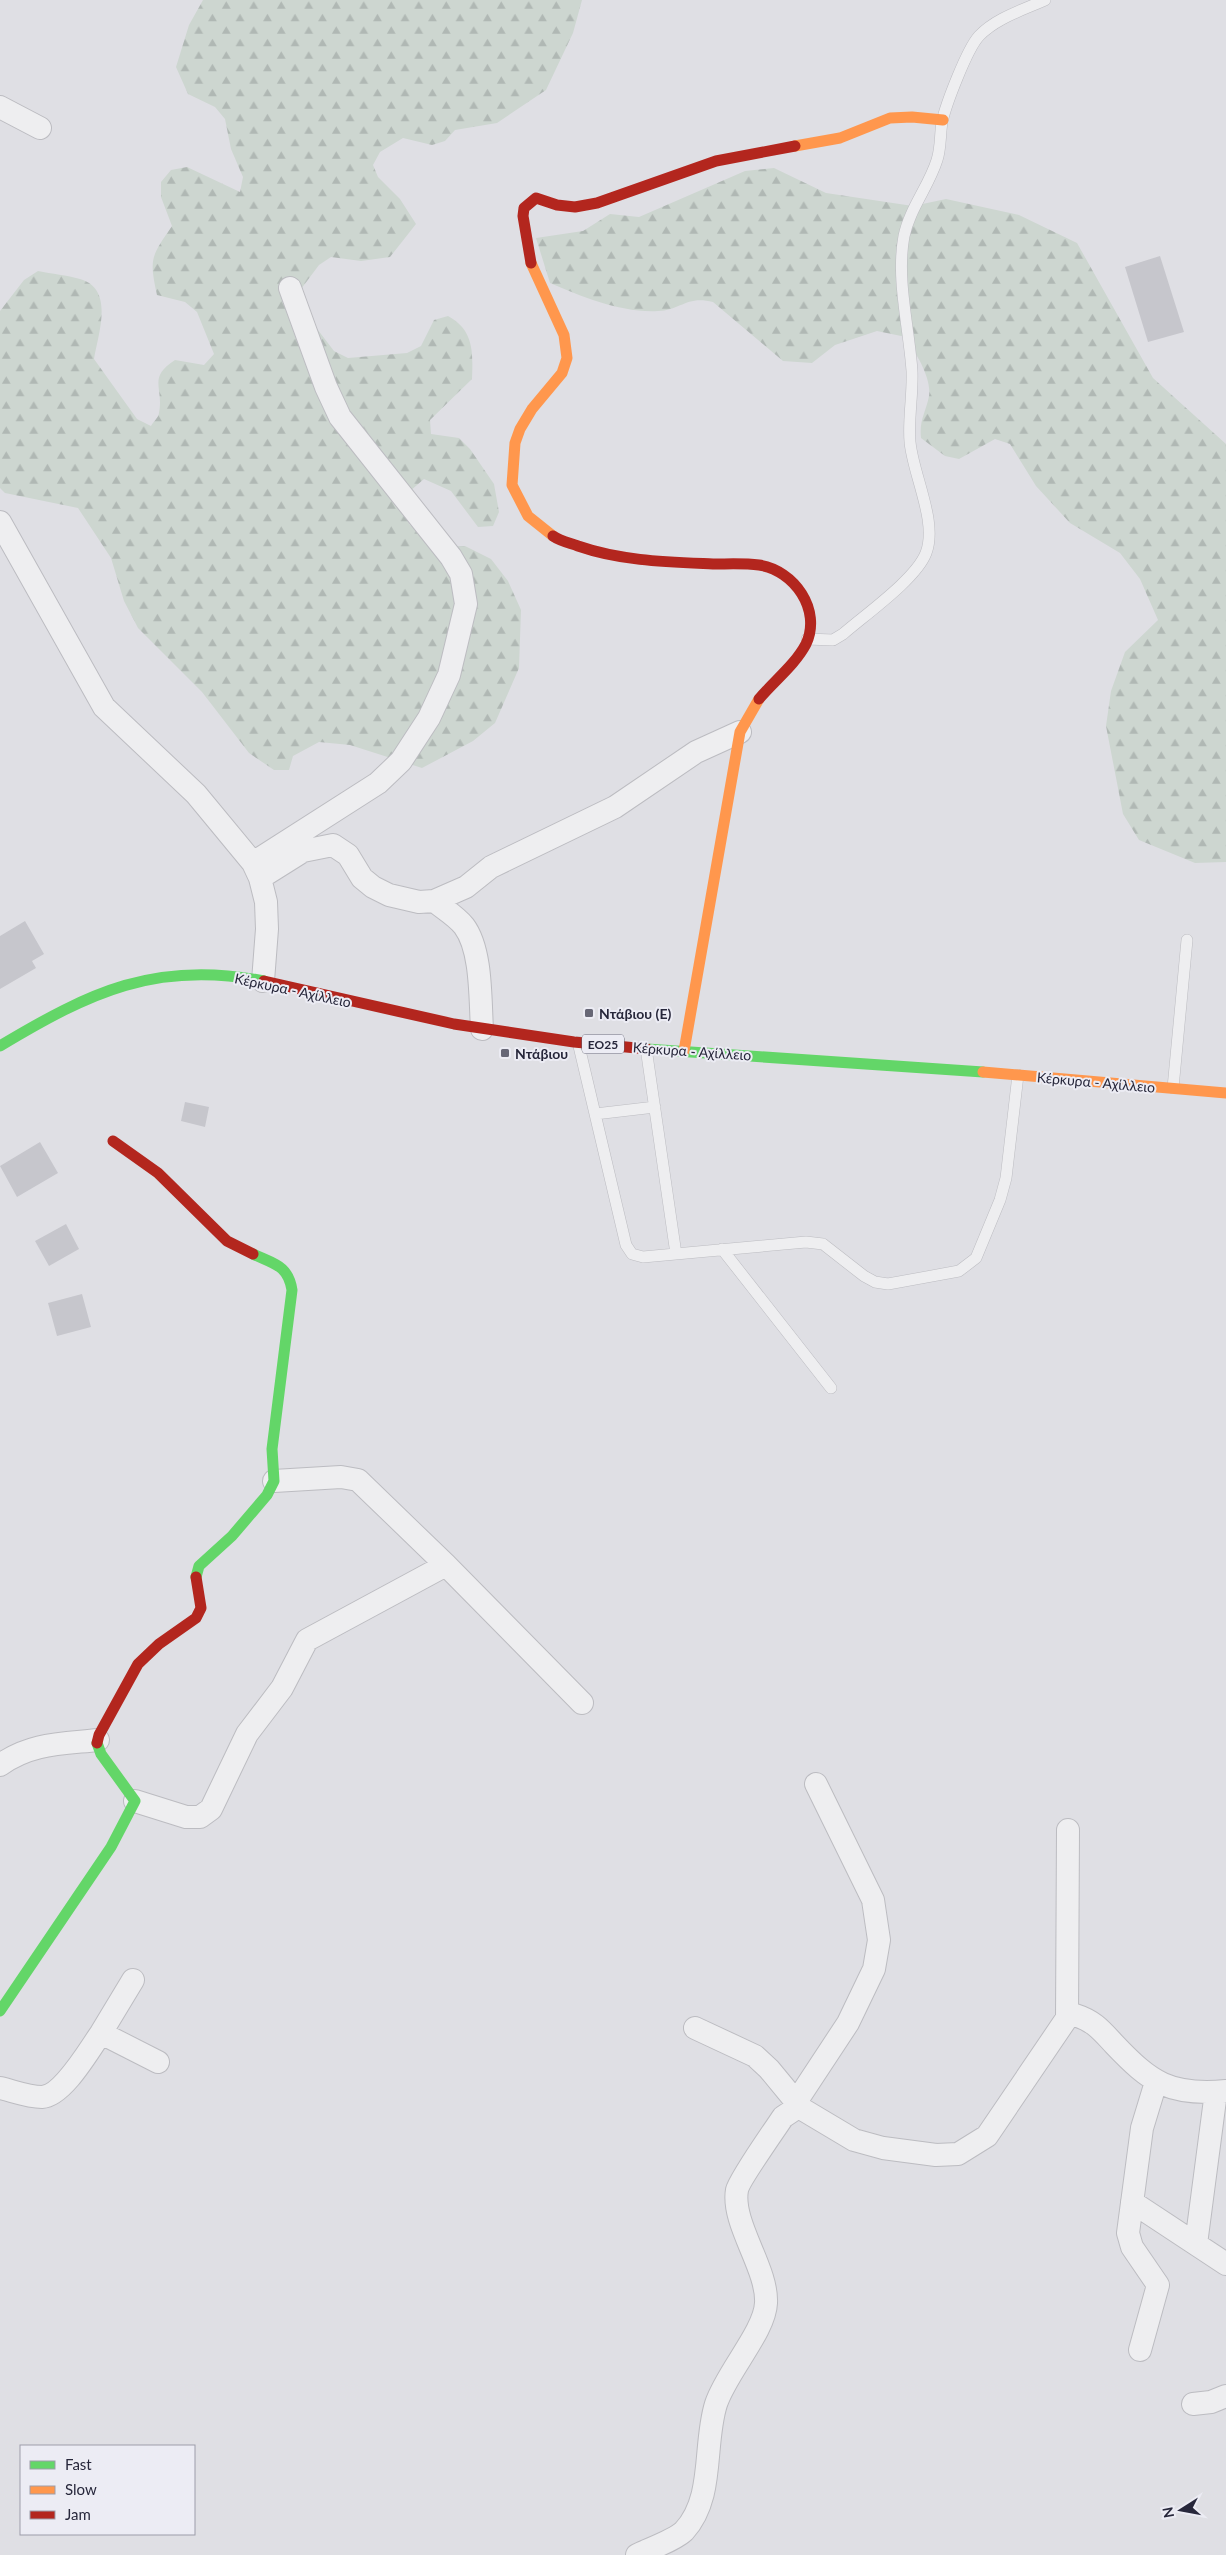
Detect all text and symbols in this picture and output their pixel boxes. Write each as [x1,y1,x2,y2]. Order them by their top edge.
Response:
street label: Κέρκυρα - Αχίλλειο [233,969,353,1011]
place label: Ντάβιου (E) [599,1005,672,1022]
marker: Ντάβιου (E) [583,1007,595,1019]
road number: ΕΟ25 [582,1034,624,1054]
street label: Κέρκυρα - Αχίλλειο [632,1038,752,1064]
place label: Ντάβιου [515,1045,568,1062]
marker: Ντάβιου [499,1047,511,1059]
street label: Κέρκυρα - Αχίλλειο [1036,1068,1156,1096]
legend [20,2445,195,2535]
text: Fast [65,2455,92,2473]
text: Slow [65,2480,97,2498]
north arrow [1156,2485,1206,2535]
text: Jam [65,2505,91,2523]
text: N [1158,2506,1177,2519]

